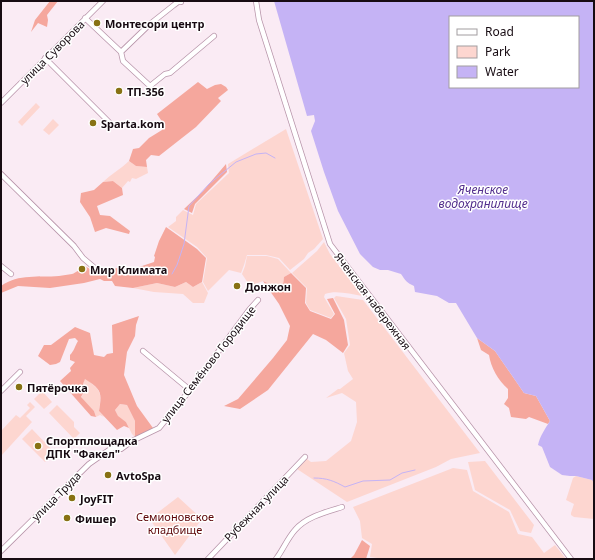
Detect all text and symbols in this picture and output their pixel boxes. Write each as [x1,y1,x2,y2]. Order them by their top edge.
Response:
place label: Монтесори центр [105,16,204,31]
legend [449,16,579,88]
street label: улица Суворова [17,17,87,87]
marker: Монтесори центр [92,18,102,28]
text: Road [485,23,514,40]
text: Park [485,43,511,60]
text: Water [485,63,519,80]
place label: ТП-356 [127,84,164,99]
marker: ТП-356 [114,86,124,96]
place label: Sparta.kom [101,116,164,131]
marker: Sparta.kom [88,118,98,128]
water label: Яченское водохранилище [438,181,528,212]
street label: Яченская набережная [331,249,415,353]
place label: Мир Климата [90,262,167,277]
marker: Мир Климата [77,264,87,274]
place label: Донжон [245,279,291,294]
marker: Донжон [232,281,242,291]
street label: улица Семёново Городище [158,302,258,426]
place label: Пятёрочка [27,380,88,395]
marker: Пятёрочка [14,382,24,392]
place label: Спортплощадка ДПК "Факел" [46,433,138,461]
marker: Спортплощадка ДПК "Факел" [33,441,43,451]
street label: улица Труда [28,468,84,524]
place label: AvtoSpa [116,468,161,483]
marker: AvtoSpa [103,470,113,480]
street label: Рубежная улица [221,472,291,544]
place label: JoyFIT [79,491,114,506]
marker: JoyFIT [67,493,77,503]
park label: Семионовское кладбище [136,509,214,537]
place label: Фишер [75,511,116,526]
marker: Фишер [62,513,72,523]

